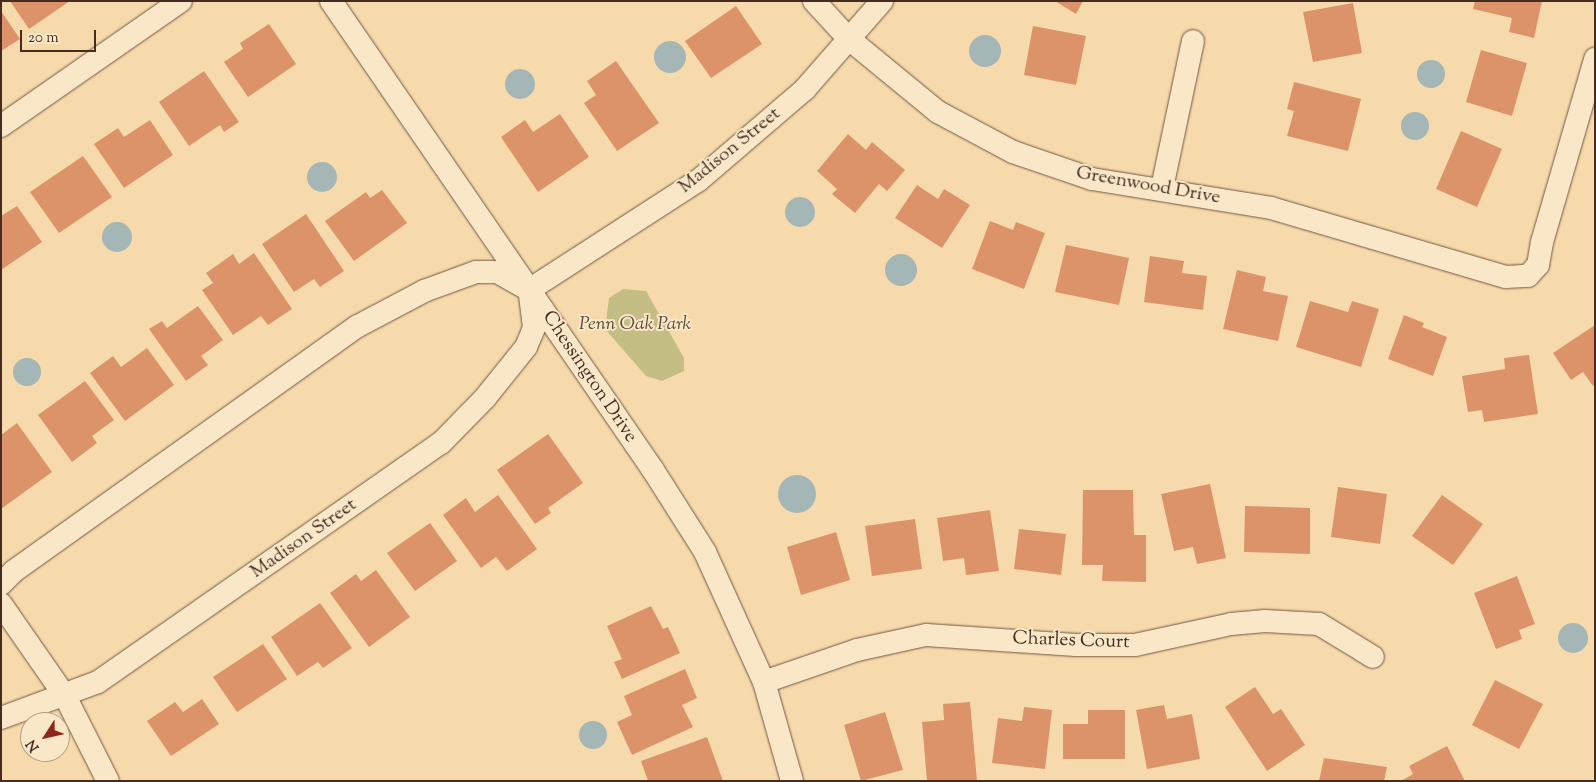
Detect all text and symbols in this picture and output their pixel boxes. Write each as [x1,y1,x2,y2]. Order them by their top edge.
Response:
scale bar [22,20,99,52]
text: 20 m [28,28,59,49]
street label: Madison Street [675,103,785,199]
street label: Greenwood Drive [1074,162,1222,210]
street label: Chessington Drive [537,307,641,447]
park label: Penn Oak Park [579,314,691,336]
street label: Madison Street [247,494,361,584]
street label: Charles Court [1012,628,1130,654]
north arrow [20,712,70,762]
text: N [22,735,45,755]

